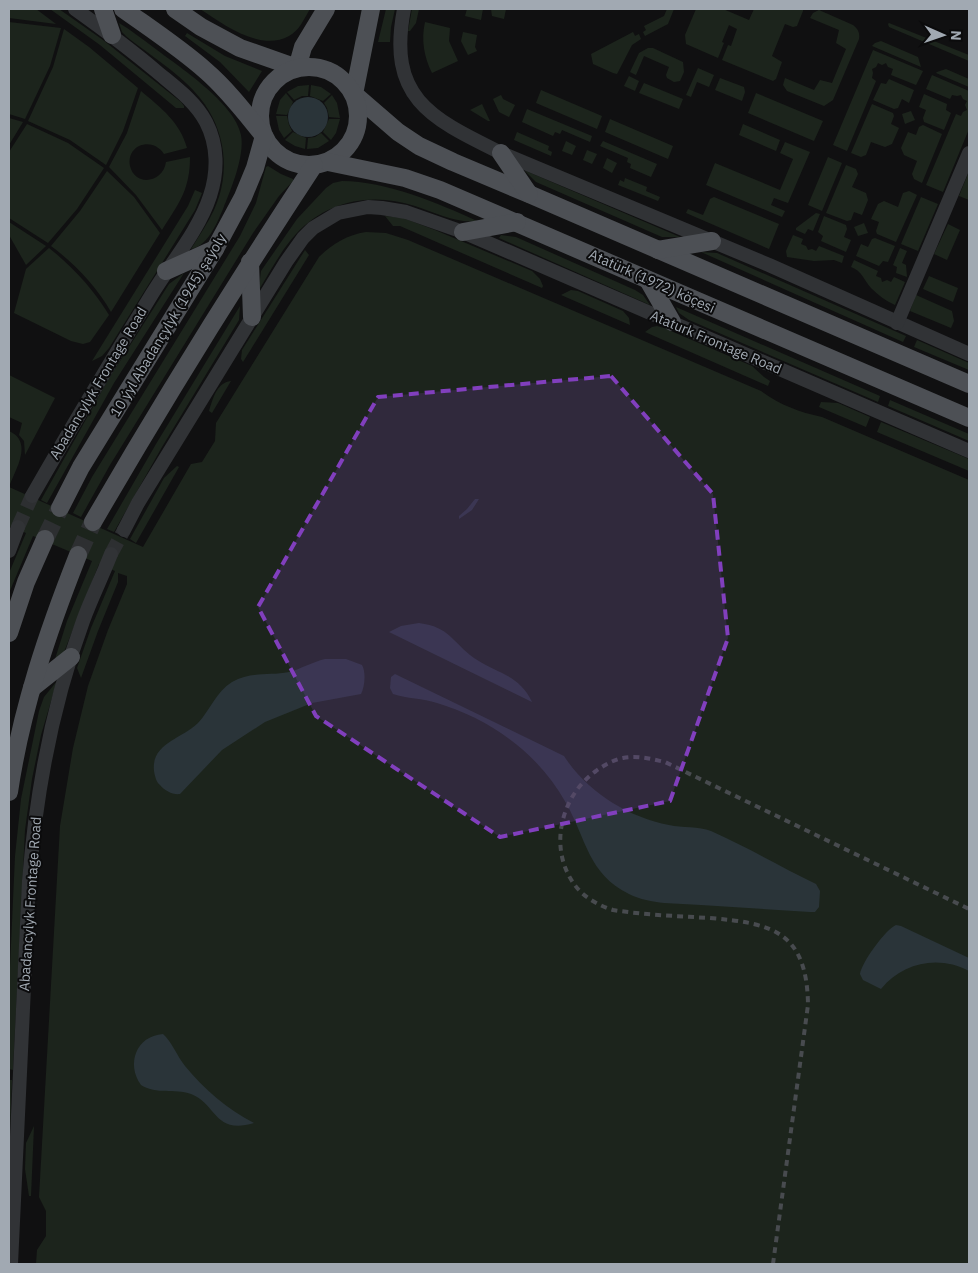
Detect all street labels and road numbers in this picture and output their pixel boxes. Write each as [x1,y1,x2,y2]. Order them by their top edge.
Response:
street label: 10 ýyl Abadançylyk (1945) şaýoly [106,230,230,420]
street label: Atatürk (1972) köçesi [586,245,718,317]
street label: Abadancylyk Frontage Road [45,303,151,463]
street label: Ataturk Frontage Road [647,306,785,378]
street label: Abadancylyk Frontage Road [15,816,45,992]

